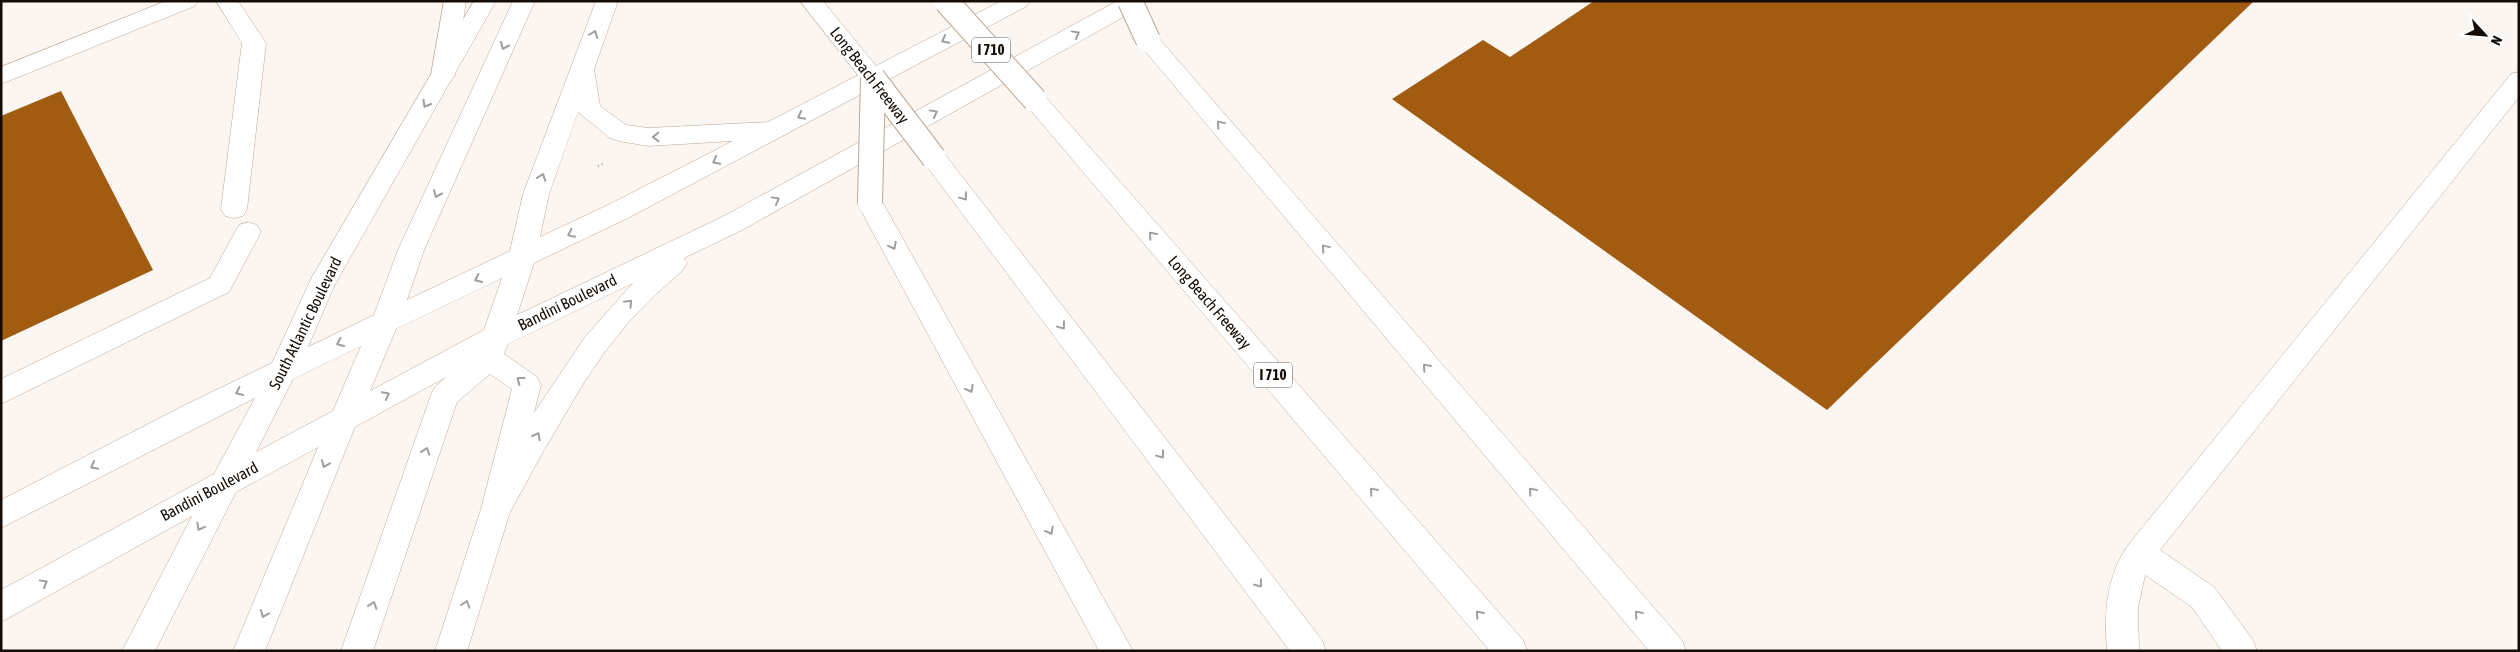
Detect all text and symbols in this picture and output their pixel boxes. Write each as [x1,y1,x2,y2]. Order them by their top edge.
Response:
north arrow [2460,10,2510,60]
street label: Long Beach Freeway [826,23,913,128]
one-way arrow [588,30,598,39]
one-way arrow [1071,30,1080,40]
text: N [2488,33,2506,48]
one-way arrow [941,34,950,44]
road number: I 710 [972,38,1010,62]
one-way arrow [500,41,511,50]
one-way arrow [422,99,432,108]
one-way arrow [928,109,937,119]
one-way arrow [798,110,807,120]
one-way arrow [1216,121,1225,130]
one-way arrow [652,131,660,142]
one-way arrow [712,155,721,165]
one-way arrow [536,173,546,182]
one-way arrow [433,189,443,198]
one-way arrow [958,191,967,200]
one-way arrow [771,196,780,206]
one-way arrow [567,228,576,238]
one-way arrow [1149,232,1158,241]
one-way arrow [887,241,897,250]
one-way arrow [1321,245,1330,254]
street label: Long Beach Freeway [1164,252,1256,353]
street label: South Atlantic Boulevard [265,254,345,392]
street label: Bandini Boulevard [515,270,619,334]
one-way arrow [474,273,483,283]
one-way arrow [623,299,632,308]
one-way arrow [1057,320,1065,329]
one-way arrow [337,337,346,347]
road number: I 710 [1254,362,1292,388]
one-way arrow [1423,364,1432,373]
one-way arrow [516,377,526,386]
one-way arrow [964,384,974,393]
one-way arrow [235,385,244,395]
one-way arrow [381,392,390,402]
one-way arrow [530,432,540,441]
one-way arrow [420,447,430,456]
one-way arrow [1155,449,1164,459]
street label: Bandini Boulevard [157,458,261,524]
one-way arrow [321,459,331,468]
one-way arrow [90,460,99,470]
one-way arrow [1369,487,1378,496]
one-way arrow [1529,487,1538,496]
one-way arrow [197,521,207,530]
one-way arrow [1044,526,1054,535]
one-way arrow [1254,578,1262,587]
one-way arrow [39,579,48,589]
one-way arrow [367,601,377,609]
one-way arrow [460,601,470,609]
one-way arrow [260,609,270,618]
one-way arrow [1476,610,1485,619]
one-way arrow [1635,610,1644,619]

